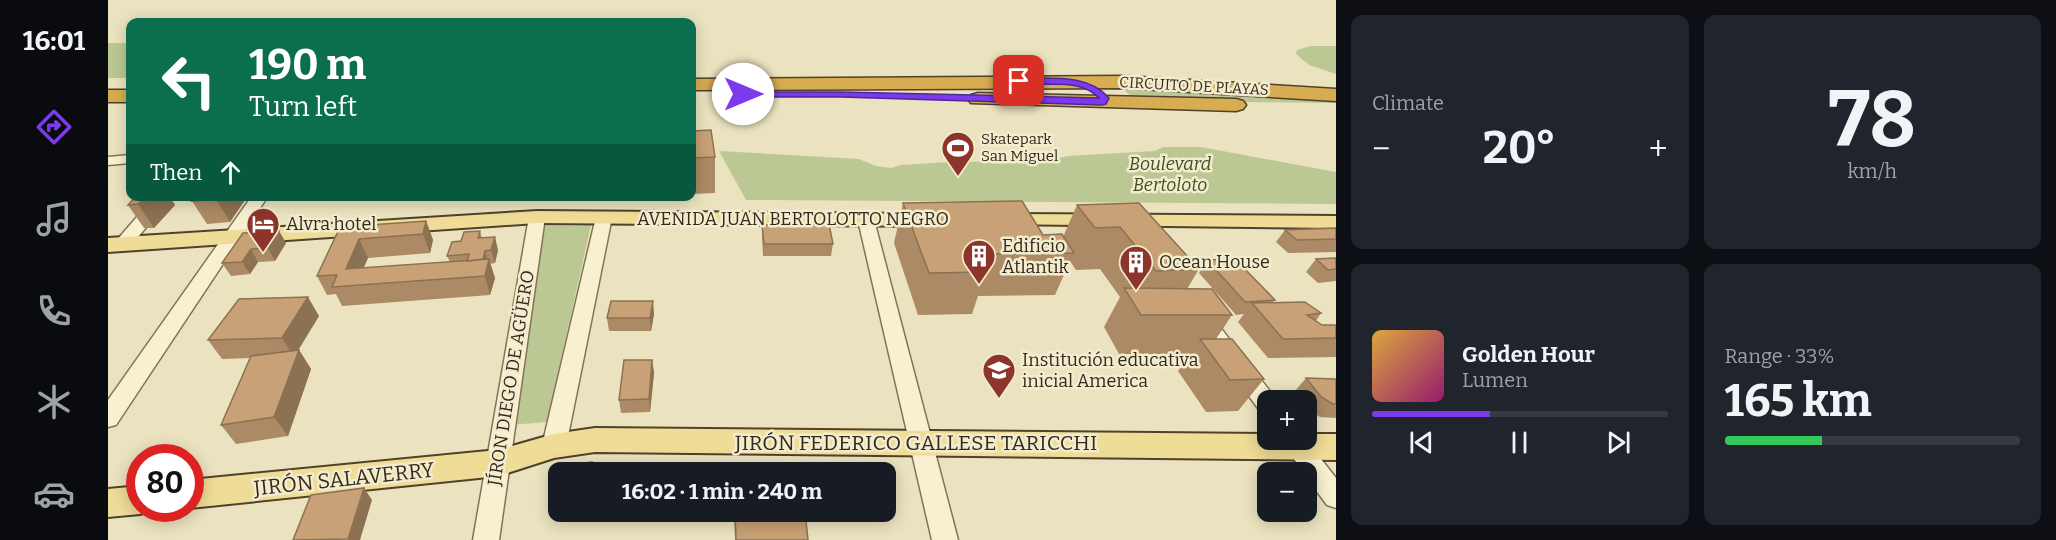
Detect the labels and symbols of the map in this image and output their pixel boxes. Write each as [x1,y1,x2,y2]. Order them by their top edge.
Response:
pin [993,55,1044,106]
position arrow [711,62,775,126]
street label: CIRCUITO DE PLAYAS [1119,73,1269,99]
sports icon: Skatepark San Miguel [940,130,976,177]
place label: Skatepark San Miguel [981,130,1058,165]
park label: Boulevard Bertoloto [1129,153,1212,196]
hotel icon: Alvra hotel [245,206,281,253]
street label: AVENIDA JUAN BERTOLOTTO NEGRO [637,208,949,230]
place label: Alvra hotel [286,213,376,235]
place label: Edificio Atlantik [1002,235,1070,278]
building icon: Edificio Atlantik [961,238,997,285]
building icon: Ocean House [1118,244,1154,291]
place label: Ocean House [1159,251,1270,273]
street label: JÍRON DIEGO DE AGÜERO [482,268,539,488]
place label: Institución educativa inicial America [1022,349,1199,392]
school or university icon: Institución educativa inicial America [981,352,1017,399]
street label: JIRÓN FEDERICO GALLESE TARICCHI [734,430,1097,456]
speed limit sign: 80 [126,444,204,522]
street label: JIRÓN SALAVERRY [251,457,436,502]

